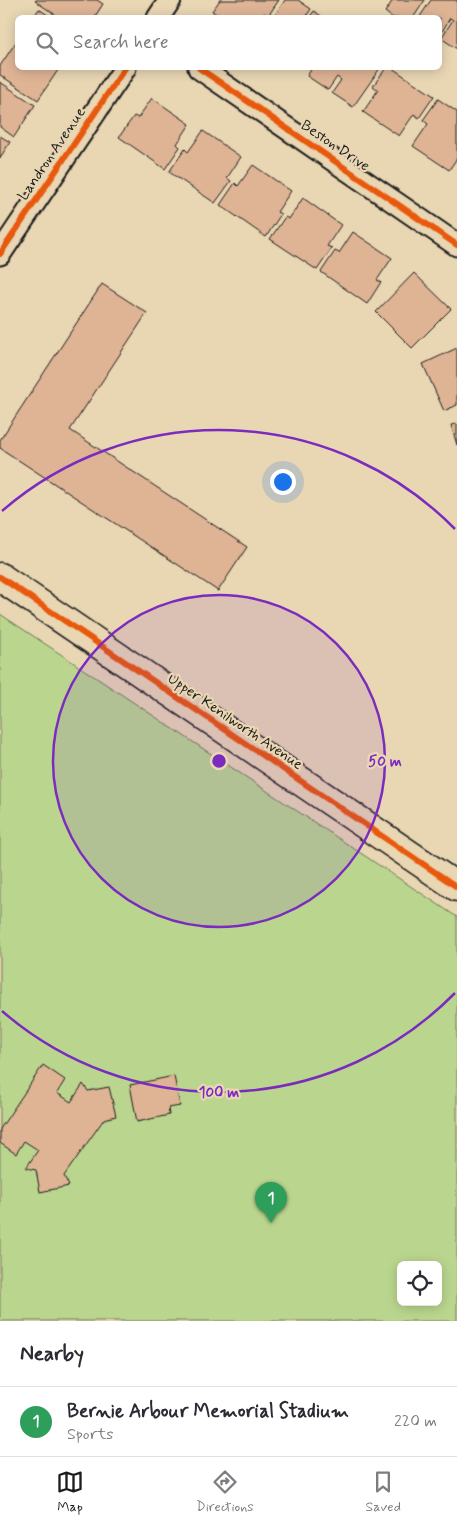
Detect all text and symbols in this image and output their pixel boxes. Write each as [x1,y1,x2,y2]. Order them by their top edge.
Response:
search box [15,15,442,70]
icon: search [33,29,61,57]
text: Search here [73,30,169,55]
street label: Landron Avenue [13,103,91,205]
street label: Beston Drive [297,116,374,176]
your location [270,469,296,495]
street label: Upper Kenilworth Avenue [163,669,307,775]
centre of rings [210,752,228,770]
text: 50 m [368,752,402,772]
text: 100 m [199,1083,239,1103]
pin: 1 [255,1182,287,1223]
map controls [397,1261,442,1306]
button: locate [397,1261,442,1306]
text: Nearby [20,1340,84,1368]
text: Bernie Arbour Memorial Stadium [67,1399,349,1424]
text: 1 [32,1411,40,1432]
text: 220 m [394,1411,437,1432]
text: Sports [67,1424,113,1445]
tab: Map [56,1468,84,1516]
tab: Directions [196,1468,254,1516]
tab: Saved [366,1468,401,1516]

